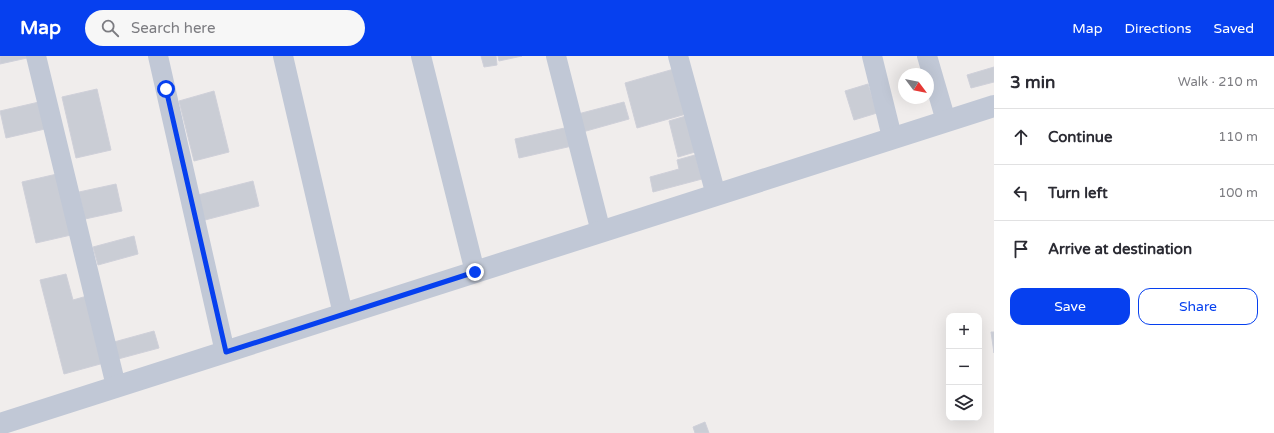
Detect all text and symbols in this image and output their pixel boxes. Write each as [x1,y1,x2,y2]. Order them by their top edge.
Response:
search box [85,10,365,46]
text: Map [20,17,61,39]
icon: search [99,17,121,39]
text: Search here [131,19,215,37]
text: Map [1072,20,1103,37]
text: Directions [1125,20,1192,37]
text: Saved [1214,20,1254,37]
north arrow [898,68,934,104]
text: 3 min [1010,72,1055,93]
text: Walk · 210 m [1178,74,1258,90]
route start [157,80,175,98]
icon: ahead [1010,126,1032,148]
text: Continue [1048,128,1112,146]
text: 110 m [1218,129,1258,145]
icon: left [1010,182,1032,204]
text: Turn left [1048,184,1108,202]
text: 100 m [1218,185,1258,201]
icon: arrive [1010,238,1032,260]
text: Arrive at destination [1048,240,1192,258]
route end [466,263,484,281]
button: Save [1010,288,1130,325]
button: Share [1138,288,1258,325]
map controls [946,313,982,421]
button: + [946,313,982,349]
button: − [946,349,982,385]
button: layers [946,385,982,421]

